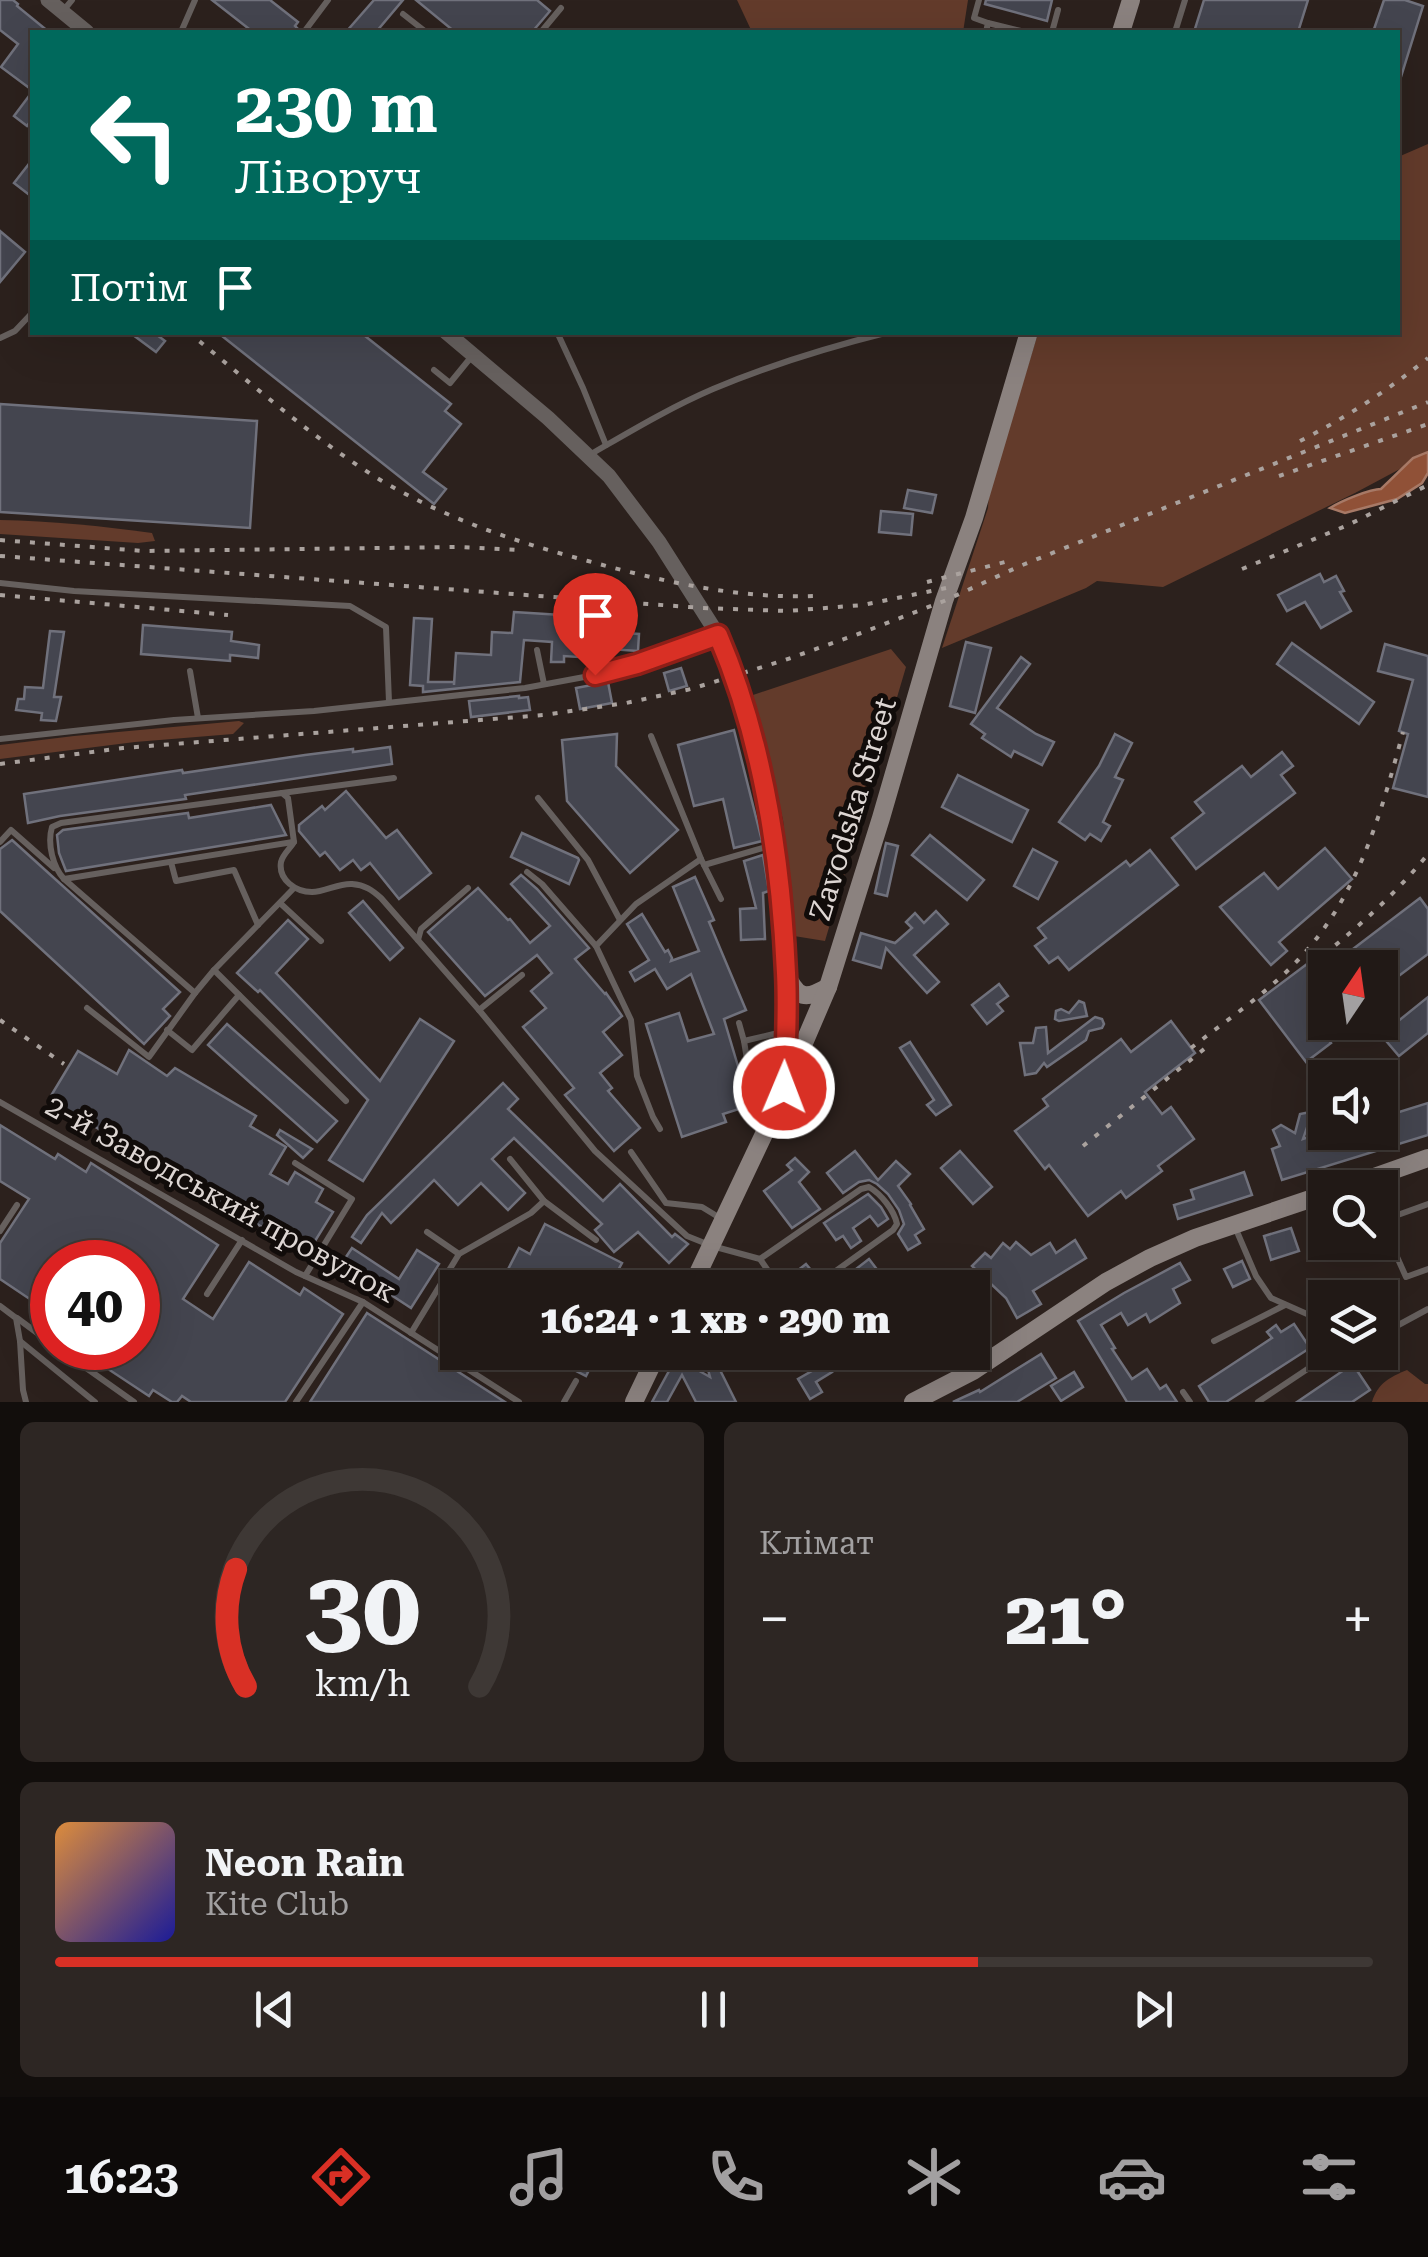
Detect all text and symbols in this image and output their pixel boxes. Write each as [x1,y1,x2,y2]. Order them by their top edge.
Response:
text: 230 m [235,67,438,149]
icon: left [70,70,200,200]
text: Ліворуч [235,151,421,204]
icon: arrive [208,260,263,315]
text: Потім [70,266,188,310]
pin [553,573,638,676]
icon: arrive [568,588,623,643]
street label: Zavodska Street [802,693,903,924]
north arrow [1308,950,1398,1040]
map controls [1308,950,1398,1370]
position arrow [732,1036,836,1140]
button: sound [1308,1060,1398,1150]
street label: 2-й Заводський провулок [40,1087,403,1310]
button: search [1308,1170,1398,1260]
speed limit sign: 40 [30,1240,160,1370]
button: layers [1308,1280,1398,1370]
text: 16:24 · 1 хв · 290 m [540,1298,890,1342]
text: Клімат [759,1524,874,1562]
text: 30 [304,1548,420,1669]
text: 21° [1005,1574,1127,1662]
text: − [759,1587,790,1651]
text: + [1342,1587,1373,1651]
text: km/h [314,1663,410,1705]
text: Neon Rain [205,1841,404,1885]
text: Kite Club [205,1885,349,1923]
icon: previous [247,1982,302,2037]
icon: pause [686,1982,741,2037]
icon: next [1126,1982,1181,2037]
icon: directions [306,2142,376,2212]
icon: music [504,2142,574,2212]
icon: phone [701,2142,771,2212]
icon: climate [899,2142,969,2212]
icon: car [1097,2142,1167,2212]
icon: filters [1294,2142,1364,2212]
text: 16:23 [64,2151,179,2204]

